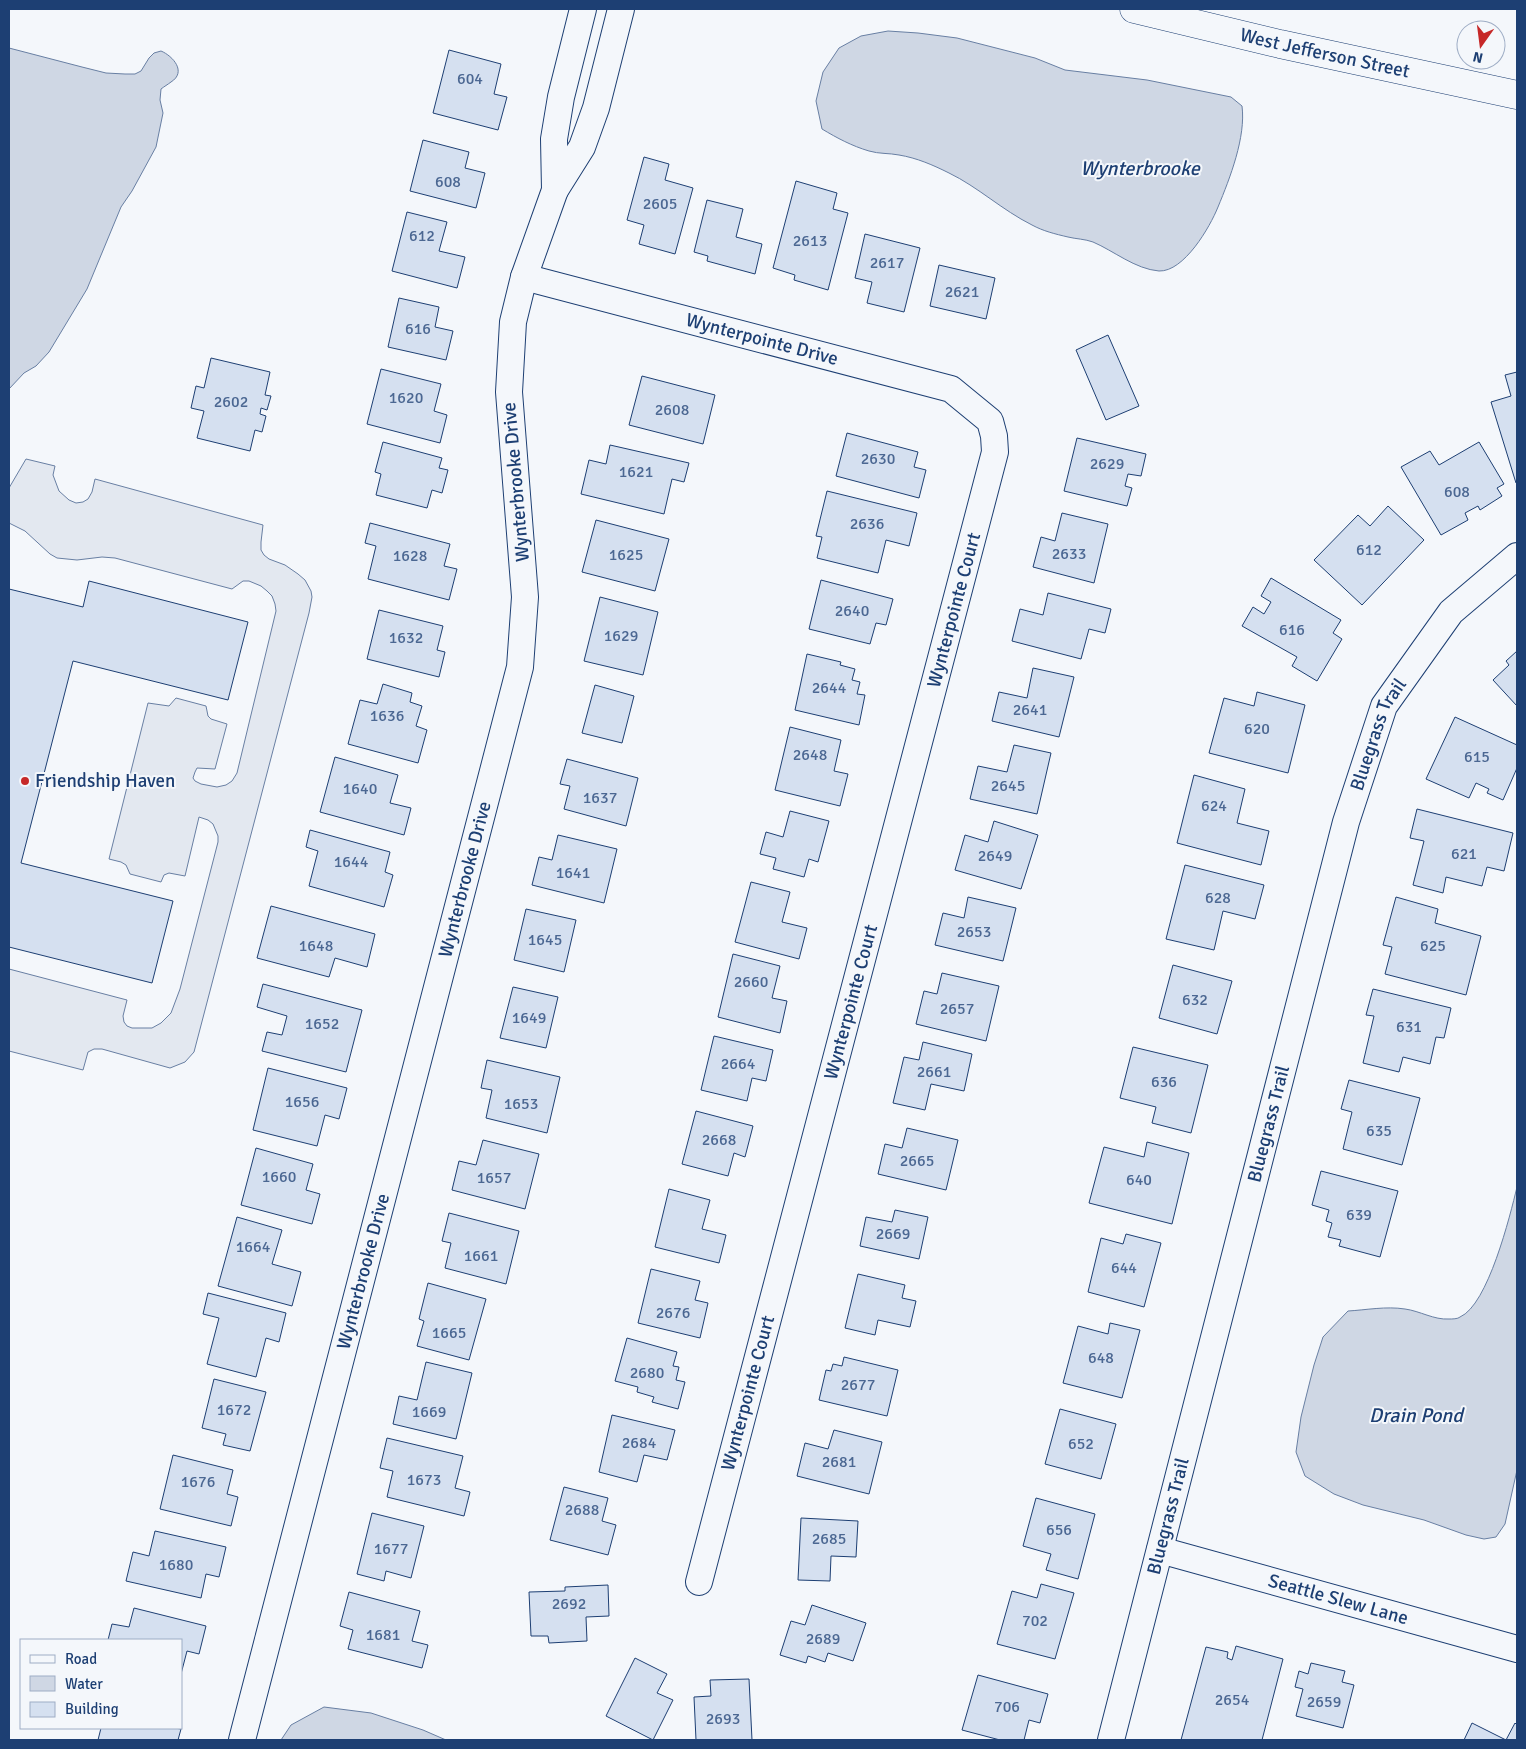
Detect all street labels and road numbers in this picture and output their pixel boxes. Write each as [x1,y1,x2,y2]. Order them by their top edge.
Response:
street label: West Jefferson Street [1238,23,1412,84]
street label: Wynterpointe Drive [683,308,841,371]
street label: Wynterbrooke Drive [497,401,535,563]
street label: Wynterpointe Court [922,529,986,690]
street label: Bluegrass Trail [1345,674,1412,794]
street label: Wynterbrooke Drive [433,799,497,960]
street label: Wynterpointe Court [819,921,883,1082]
street label: Bluegrass Trail [1242,1063,1295,1185]
street label: Wynterbrooke Drive [332,1191,395,1352]
street label: Wynterpointe Court [716,1312,780,1473]
street label: Bluegrass Trail [1142,1455,1195,1577]
street label: Seattle Slew Lane [1266,1569,1411,1630]

